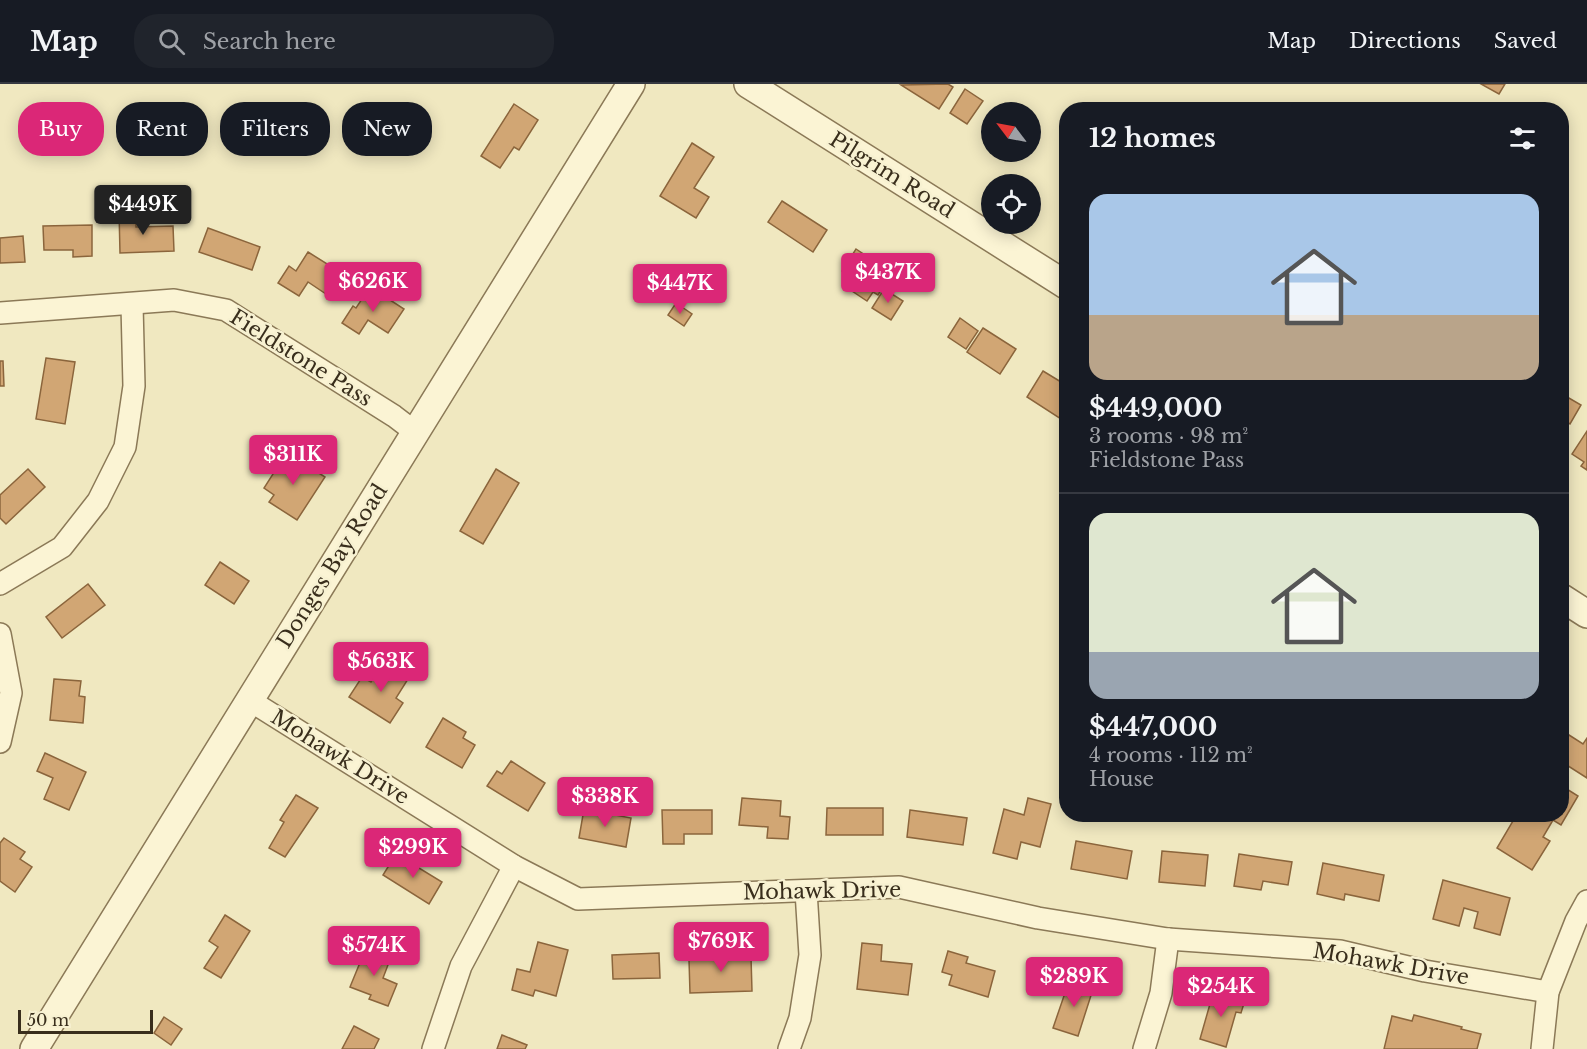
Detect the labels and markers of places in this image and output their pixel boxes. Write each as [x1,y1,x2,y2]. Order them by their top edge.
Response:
pin: $449K [101,185,185,236]
pin: $437K [846,253,930,304]
pin: $626K [331,262,415,313]
pin: $447K [638,264,722,315]
pin: $311K [251,435,335,486]
pin: $563K [339,642,423,693]
pin: $338K [563,777,647,828]
pin: $299K [371,828,455,879]
pin: $769K [679,922,763,973]
pin: $574K [332,926,416,977]
pin: $289K [1032,957,1116,1008]
pin: $254K [1179,967,1263,1018]

